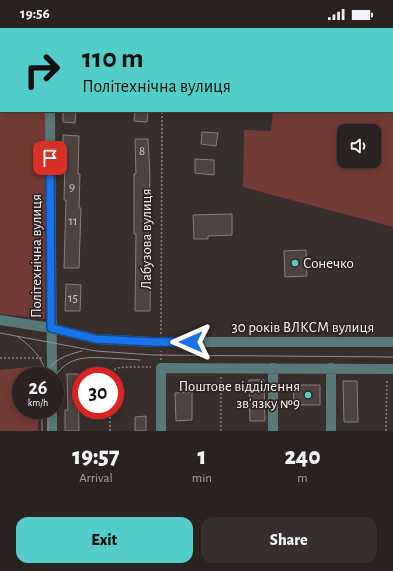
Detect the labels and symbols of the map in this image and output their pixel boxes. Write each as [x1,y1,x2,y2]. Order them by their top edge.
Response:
pin [33,141,67,175]
house number: 8 [139,145,145,158]
house number: 9 [69,181,75,194]
street label: Лабузова вулиця [139,189,154,290]
street label: Політехнічна вулиця [29,194,44,318]
house number: 11 [69,215,77,228]
place label: Сонечко [303,256,354,271]
marker: Сонечко [290,258,300,268]
house number: 15 [68,292,78,305]
street label: 30 років ВЛКСМ вулиця [232,320,374,335]
position arrow [170,321,212,363]
speed limit sign: 30 [72,367,124,419]
place label: Поштове відділення зв'язку №9 [178,379,300,411]
marker: Поштове відділення зв'язку №9 [303,390,313,400]

